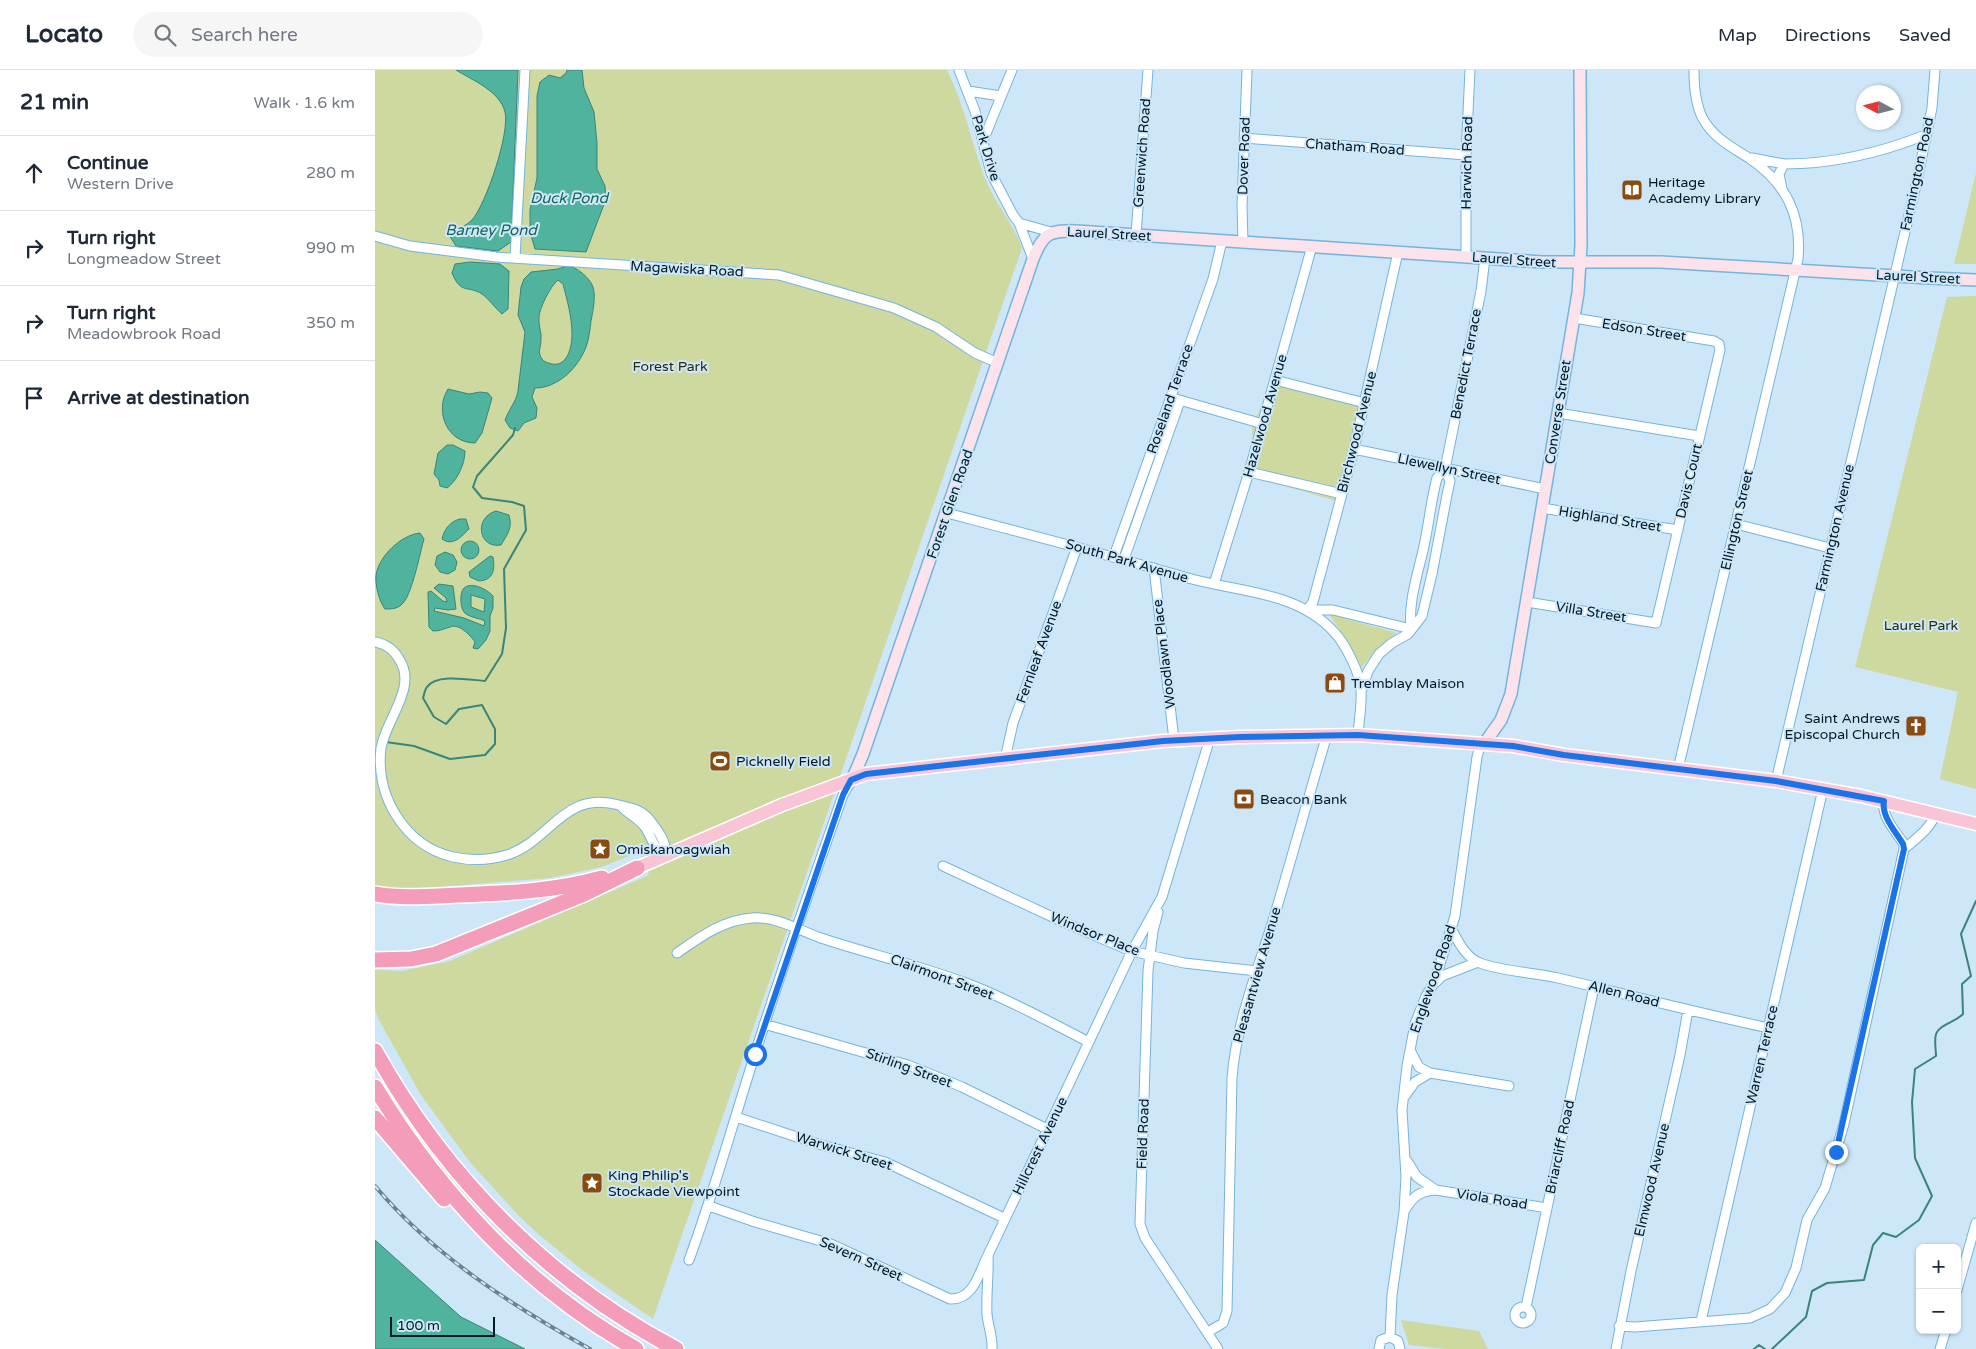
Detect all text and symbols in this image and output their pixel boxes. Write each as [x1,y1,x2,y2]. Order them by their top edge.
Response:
search box [133,12,483,57]
text: Locato [25,20,103,49]
icon: search [151,21,179,49]
text: Search here [191,24,298,46]
text: Map [1718,24,1757,46]
text: Directions [1785,24,1871,46]
text: Saved [1899,24,1951,46]
north arrow [1856,85,1901,130]
text: 21 min [20,90,89,115]
text: Walk · 1.6 km [253,93,355,113]
street label: Greenwich Road [1130,98,1154,208]
street label: Park Drive [968,113,1004,183]
street label: Harwich Road [1458,116,1476,210]
street label: Farmington Road [1897,116,1937,232]
street label: Dover Road [1234,117,1254,195]
street label: Chatham Road [1305,135,1405,159]
text: Continue [67,152,149,174]
icon: ahead [20,159,48,187]
text: 280 m [306,163,355,183]
text: Western Drive [67,174,174,194]
place label: Heritage Academy Library [1648,174,1761,207]
library icon: Heritage Academy Library [1620,178,1644,202]
water label: Duck Pond [530,189,609,207]
water label: Barney Pond [445,221,538,239]
street label: Laurel Street [1066,223,1152,245]
text: Turn right [67,227,155,249]
icon: right [20,234,48,262]
text: 990 m [306,238,355,258]
text: Longmeadow Street [67,249,221,269]
street label: Laurel Street [1471,249,1557,271]
street label: Magawiska Road [630,258,744,280]
street label: Laurel Street [1875,266,1961,288]
text: Turn right [67,302,155,324]
street label: Benedict Terrace [1447,307,1485,421]
icon: right [20,309,48,337]
text: 350 m [306,313,355,333]
street label: Edson Street [1601,315,1688,345]
text: Meadowbrook Road [67,324,221,344]
street label: Roseland Terrace [1143,342,1197,456]
street label: Hazelwood Avenue [1239,352,1291,480]
park label: Forest Park [632,358,708,375]
street label: Converse Street [1541,358,1575,465]
street label: Birchwood Avenue [1334,369,1380,495]
icon: arrive [20,384,48,412]
text: Arrive at destination [67,387,250,409]
street label: Davis Court [1672,441,1706,520]
street label: Forest Glen Road [923,447,977,561]
street label: Llewellyn Street [1396,450,1503,488]
street label: Farmington Avenue [1812,462,1858,593]
street label: Ellington Street [1717,467,1757,572]
street label: Highland Street [1557,502,1663,536]
street label: South Park Avenue [1064,535,1190,587]
street label: Fernleaf Avenue [1013,598,1065,706]
street label: Woodlawn Place [1149,598,1179,710]
street label: Villa Street [1554,598,1628,626]
park label: Laurel Park [1884,617,1959,634]
shop icon: Tremblay Maison [1323,671,1347,695]
place label: Tremblay Maison [1351,675,1464,692]
place label: Saint Andrews Episcopal Church [1785,710,1900,743]
church icon: Saint Andrews Episcopal Church [1904,714,1928,738]
sports icon: Picknelly Field [708,749,732,773]
place label: Picknelly Field [736,753,831,770]
bank icon: Beacon Bank [1232,787,1256,811]
place label: Beacon Bank [1260,791,1348,808]
place icon: Omiskanoagwiah [588,837,612,861]
place label: Omiskanoagwiah [616,841,730,858]
street label: Pleasantview Avenue [1229,905,1285,1045]
street label: Windsor Place [1048,908,1142,960]
street label: Englewood Road [1407,923,1459,1035]
street label: Clairmont Street [888,950,997,1004]
street label: Allen Road [1587,977,1661,1011]
street label: Warren Terrace [1742,1004,1782,1106]
route start [744,1043,767,1066]
street label: Stirling Street [864,1045,955,1092]
street label: Hillcrest Avenue [1009,1094,1071,1198]
street label: Field Road [1133,1098,1153,1170]
street label: Briarcliff Road [1542,1098,1578,1196]
street label: Elmwood Avenue [1631,1122,1673,1238]
street label: Warwick Street [794,1128,895,1174]
route end [1825,1141,1848,1164]
place label: King Philip's Stockade Viewpoint [608,1167,740,1200]
place icon: King Philip's Stockade Viewpoint [580,1171,604,1195]
street label: Viola Road [1455,1185,1529,1213]
street label: Severn Street [817,1233,906,1285]
map controls [1916,1244,1961,1334]
button: + [1916,1244,1961,1289]
button: − [1916,1289,1961,1334]
scale bar [390,1314,495,1337]
text: 100 m [397,1317,440,1334]

